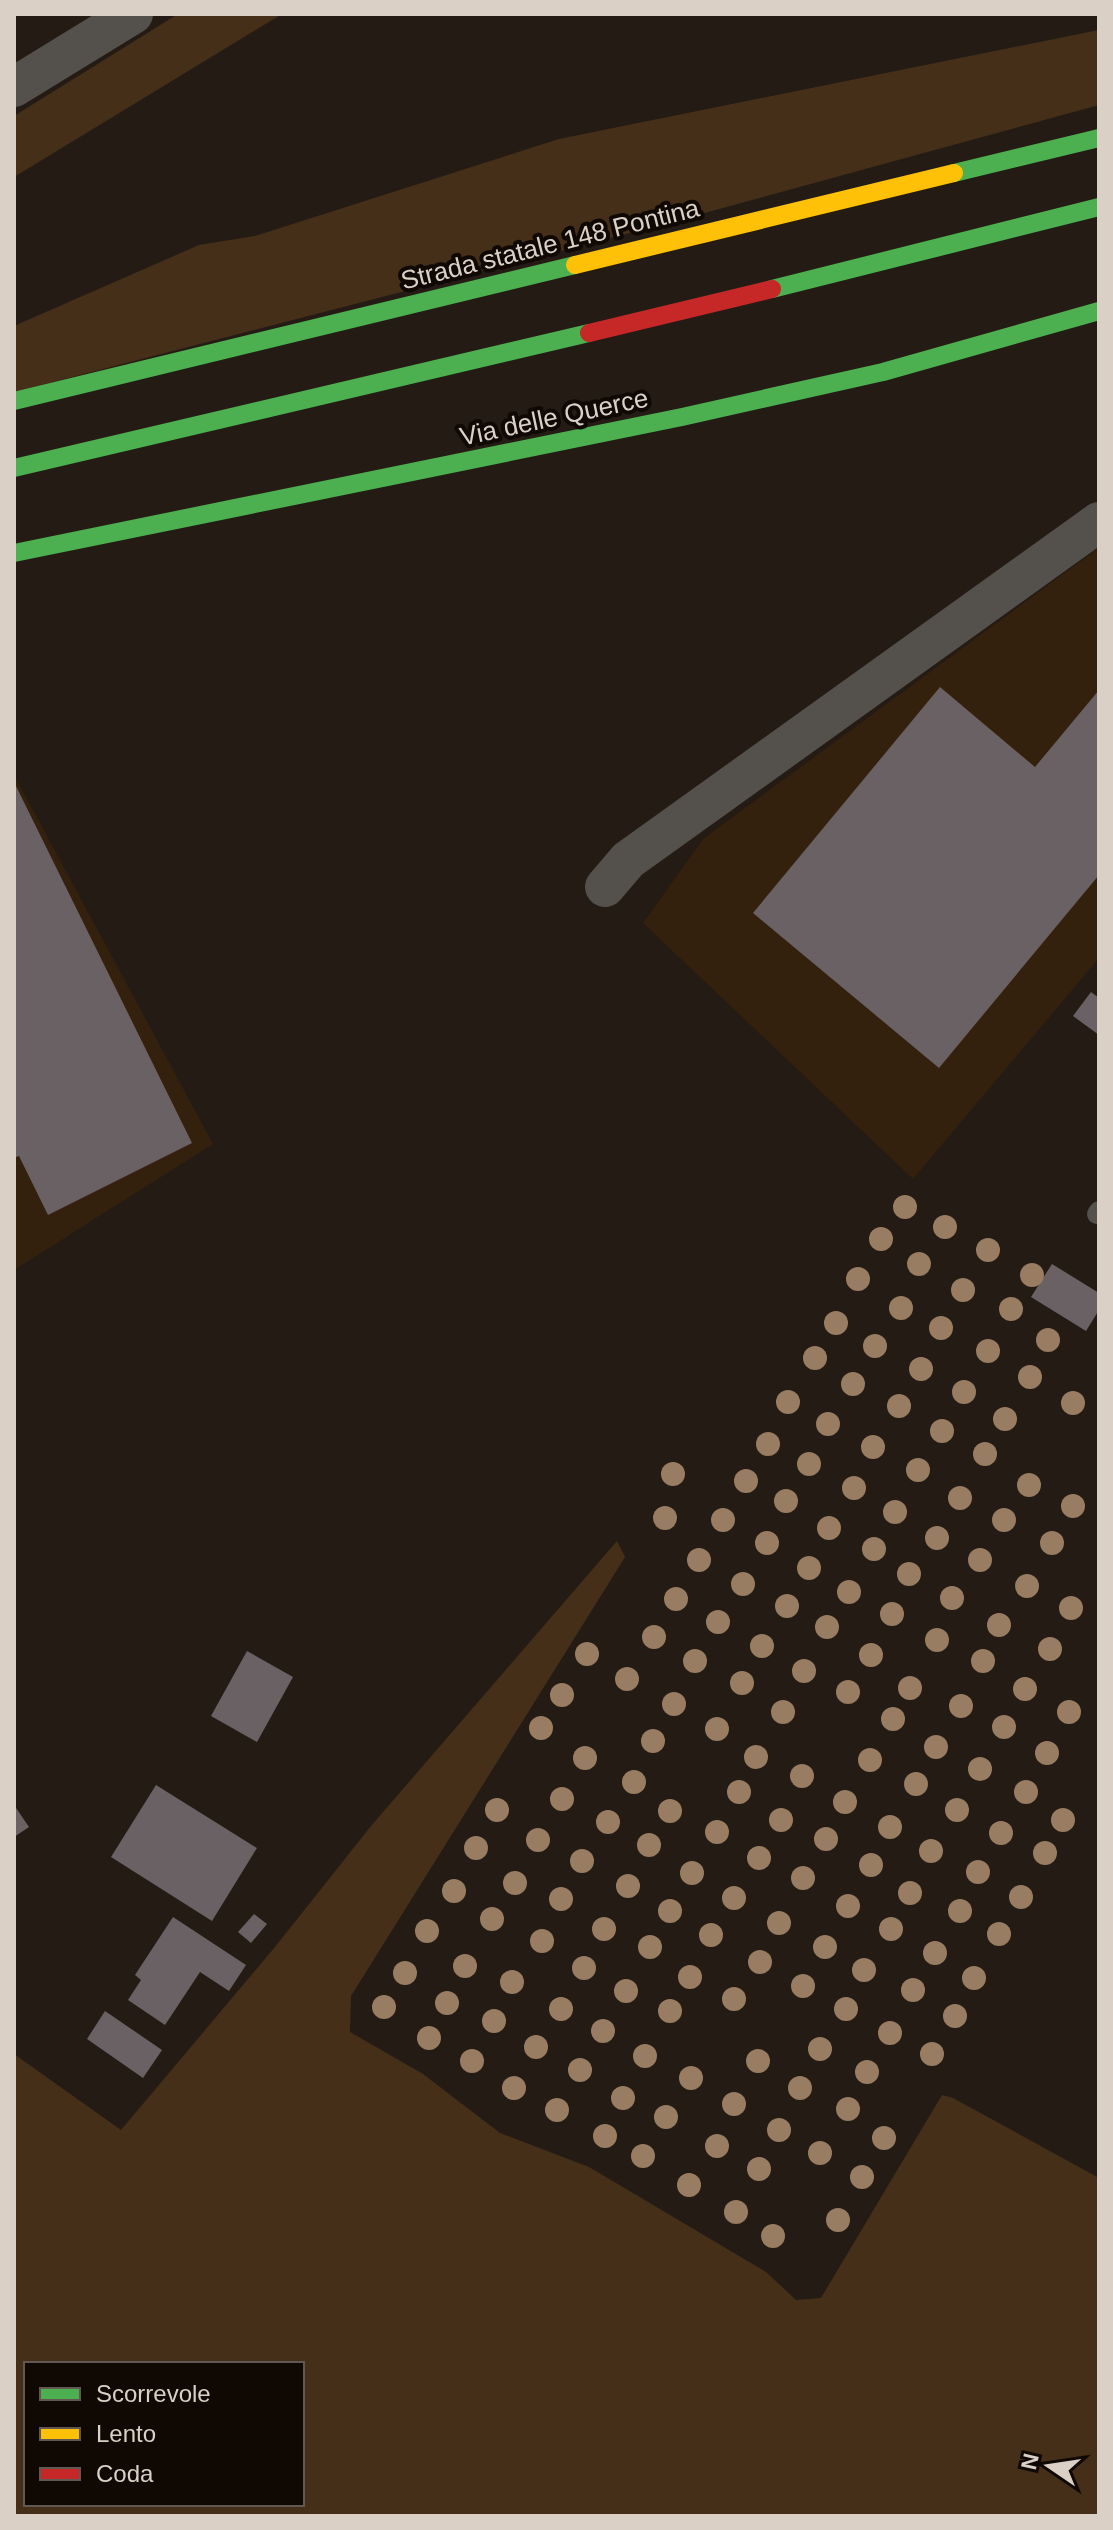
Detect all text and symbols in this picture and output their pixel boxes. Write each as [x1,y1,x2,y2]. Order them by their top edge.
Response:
street label: Strada statale 148 Pontina [398,192,703,296]
street label: Via delle Querce [457,382,651,452]
legend [24,2362,304,2506]
text: Scorrevole [96,2380,211,2407]
text: Lento [96,2420,156,2447]
north arrow [1009,2426,1089,2506]
text: N [1016,2451,1044,2472]
text: Coda [96,2460,154,2487]

